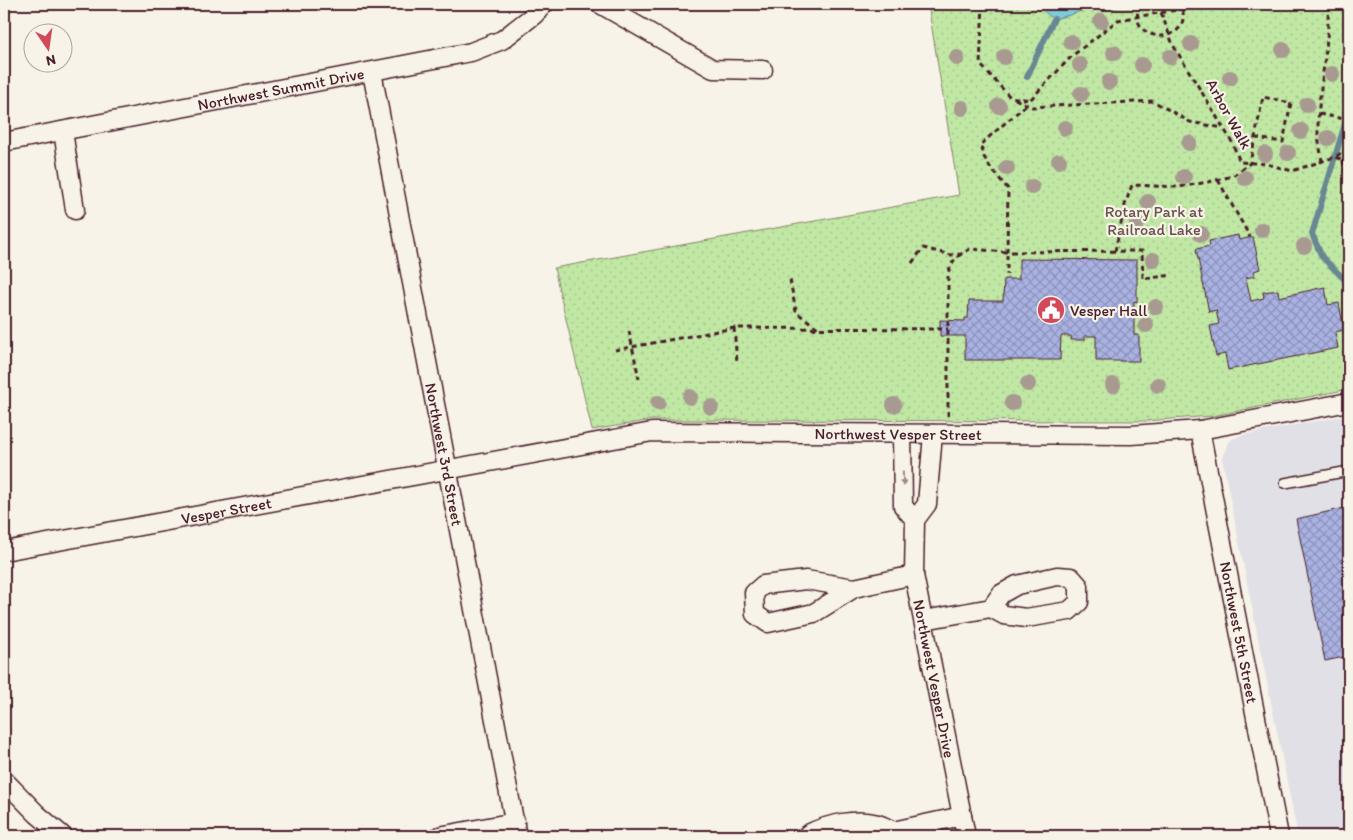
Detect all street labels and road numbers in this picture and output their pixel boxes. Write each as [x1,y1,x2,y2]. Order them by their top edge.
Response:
street label: Northwest Summit Drive [196,63,366,114]
street label: Arbor Walk [1202,76,1256,152]
street label: Northwest 3rd Street [422,381,467,527]
street label: Northwest Vesper Street [814,424,982,444]
street label: Vesper Street [180,493,273,528]
street label: Northwest 5th Street [1216,560,1262,705]
street label: Northwest Vesper Drive [910,598,960,760]

